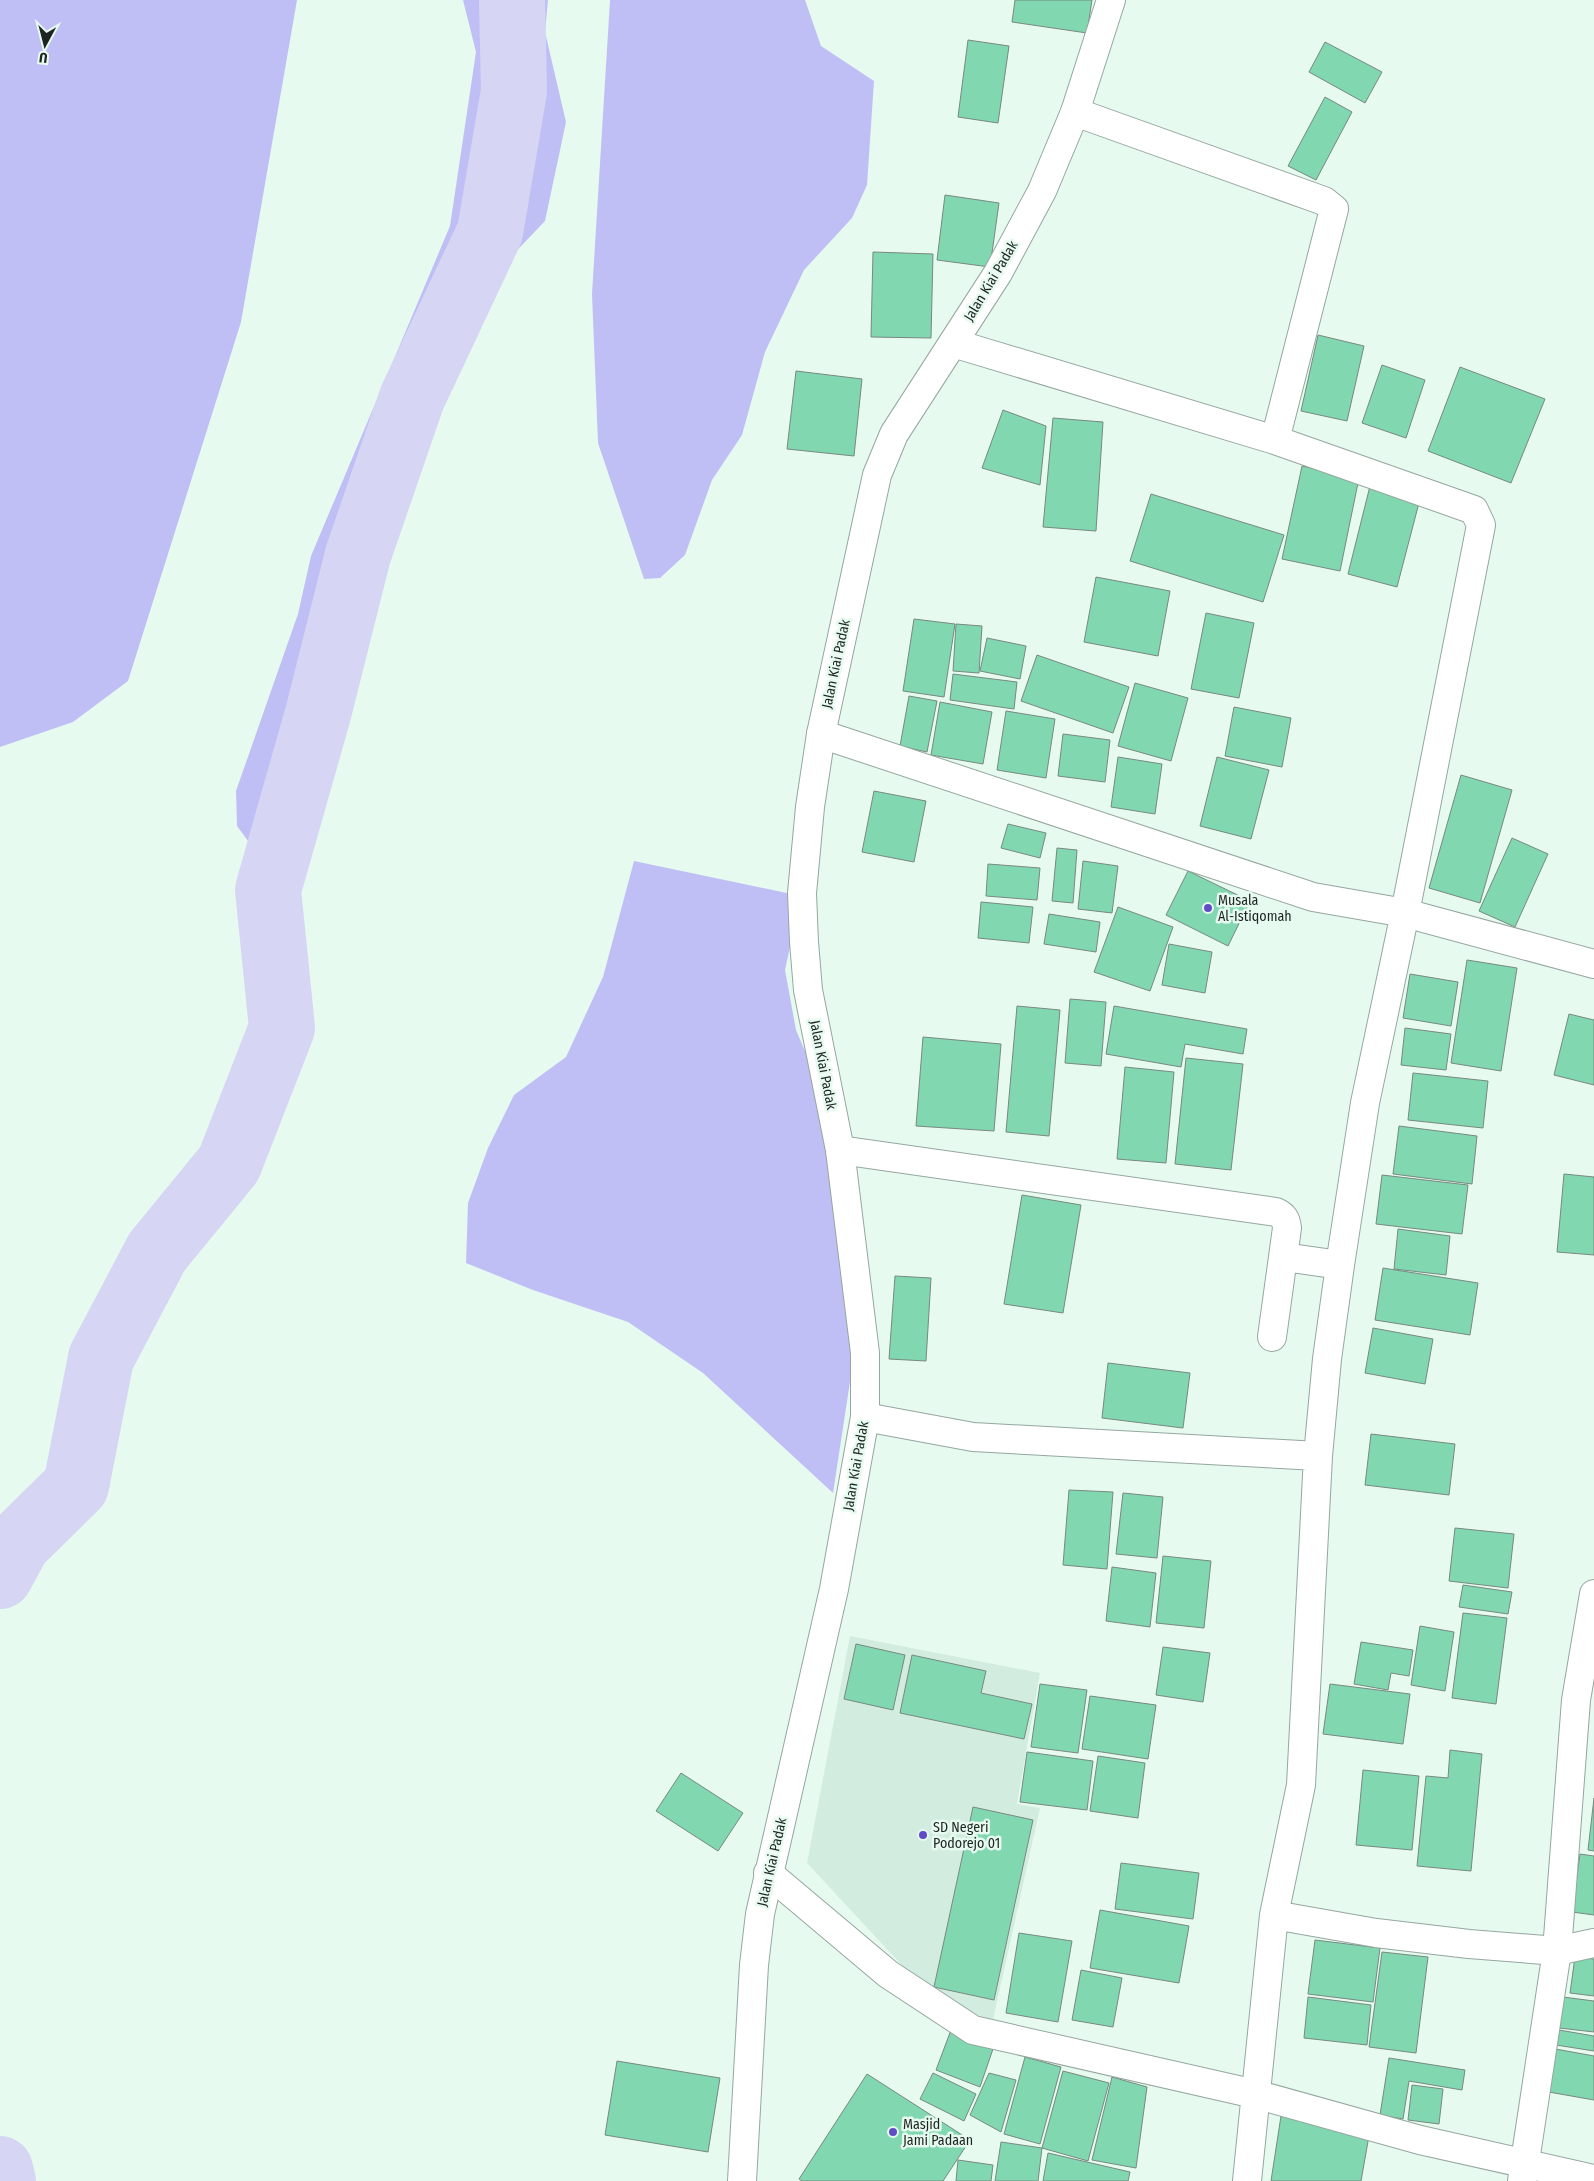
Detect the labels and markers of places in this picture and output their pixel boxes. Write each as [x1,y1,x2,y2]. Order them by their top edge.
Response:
place label: Musala Al-Istiqomah [1218,892,1292,925]
marker: Musala Al-Istiqomah [1202,902,1214,914]
place label: SD Negeri Podorejo 01 [933,1819,1000,1852]
marker: SD Negeri Podorejo 01 [917,1829,929,1841]
place label: Masjid Jami Padaan [903,2116,973,2149]
marker: Masjid Jami Padaan [887,2126,899,2138]

